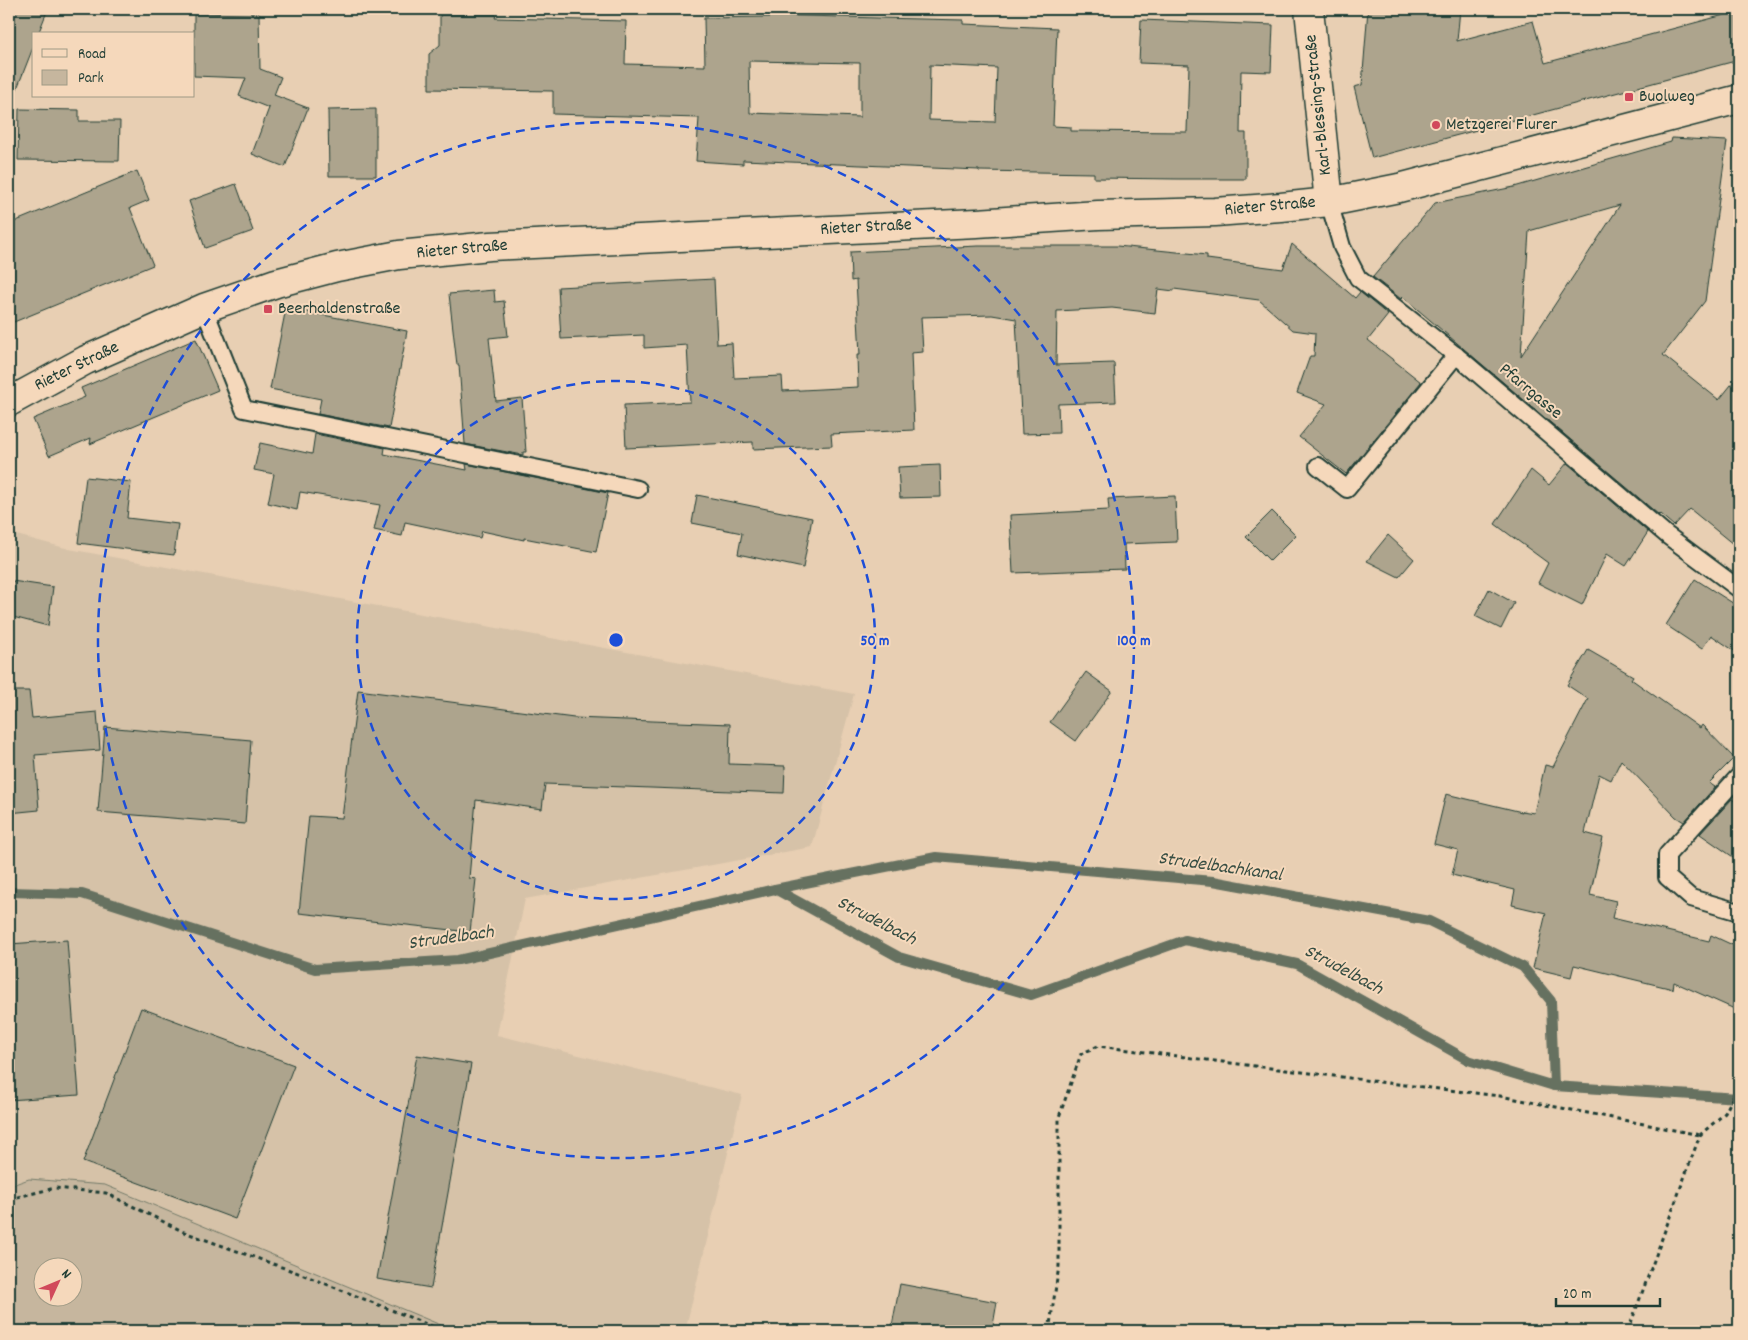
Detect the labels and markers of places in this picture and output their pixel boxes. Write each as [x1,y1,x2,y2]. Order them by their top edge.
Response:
place label: Buolweg [1639,85,1695,110]
marker: Buolweg [1623,91,1635,103]
place label: Metzgerei Flurer [1446,113,1557,138]
marker: Metzgerei Flurer [1430,119,1442,131]
place label: Beerhaldenstraße [278,297,401,322]
marker: Beerhaldenstraße [262,303,274,315]
centre of rings [607,631,625,649]

